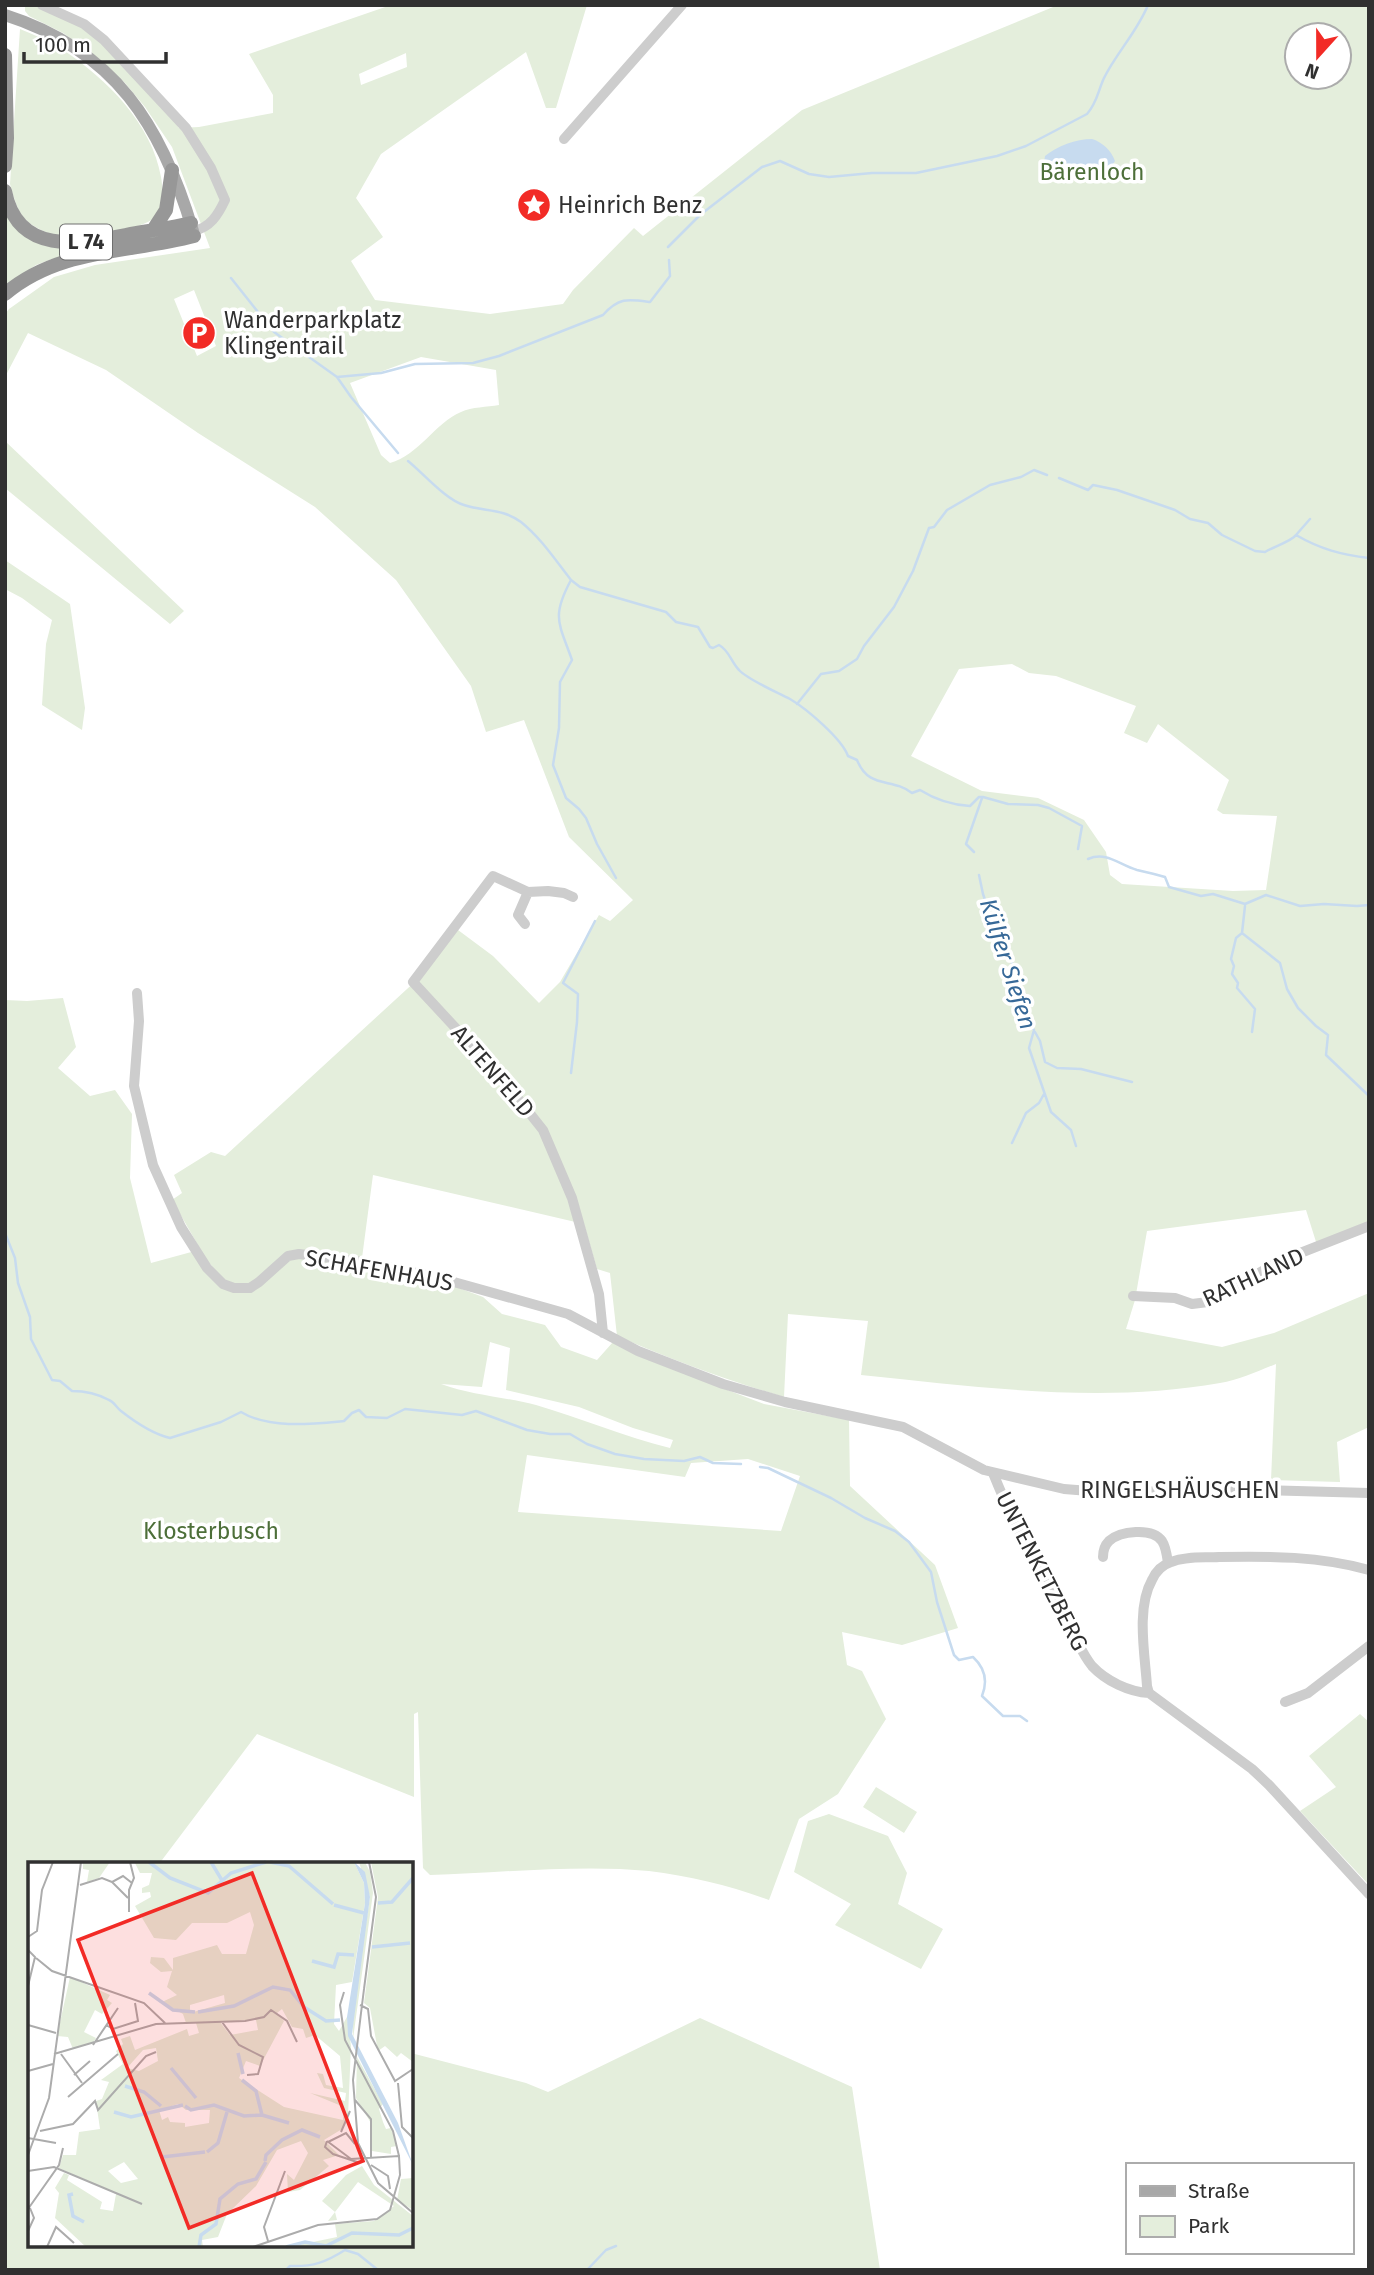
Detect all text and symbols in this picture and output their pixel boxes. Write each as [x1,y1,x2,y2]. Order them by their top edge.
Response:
scale bar [24,21,166,65]
north arrow [1283,21,1353,91]
text: 100 m [35,32,91,58]
text: N [1302,58,1322,84]
park label: Bärenloch [1039,158,1145,186]
place icon: Heinrich Benz [515,186,553,224]
place label: Heinrich Benz [558,191,702,219]
road number: L 74 [60,224,112,260]
place label: Wanderparkplatz Klingentrail [224,306,401,360]
parking icon: Wanderparkplatz Klingentrail [180,314,218,352]
water label: Külfer Siefen [974,895,1042,1033]
street label: ALTENFELD [446,1019,540,1123]
street label: RATHLAND [1198,1241,1308,1313]
street label: SCHAFENHAUS [303,1243,455,1297]
street label: RINGELSHÄUSCHEN [1080,1476,1280,1504]
street label: UNTENKETZBERG [990,1487,1094,1655]
park label: Klosterbusch [143,1517,279,1545]
inset map [28,1862,413,2247]
legend [1126,2163,1353,2254]
text: Straße [1188,2178,1250,2204]
text: Park [1188,2213,1230,2239]

